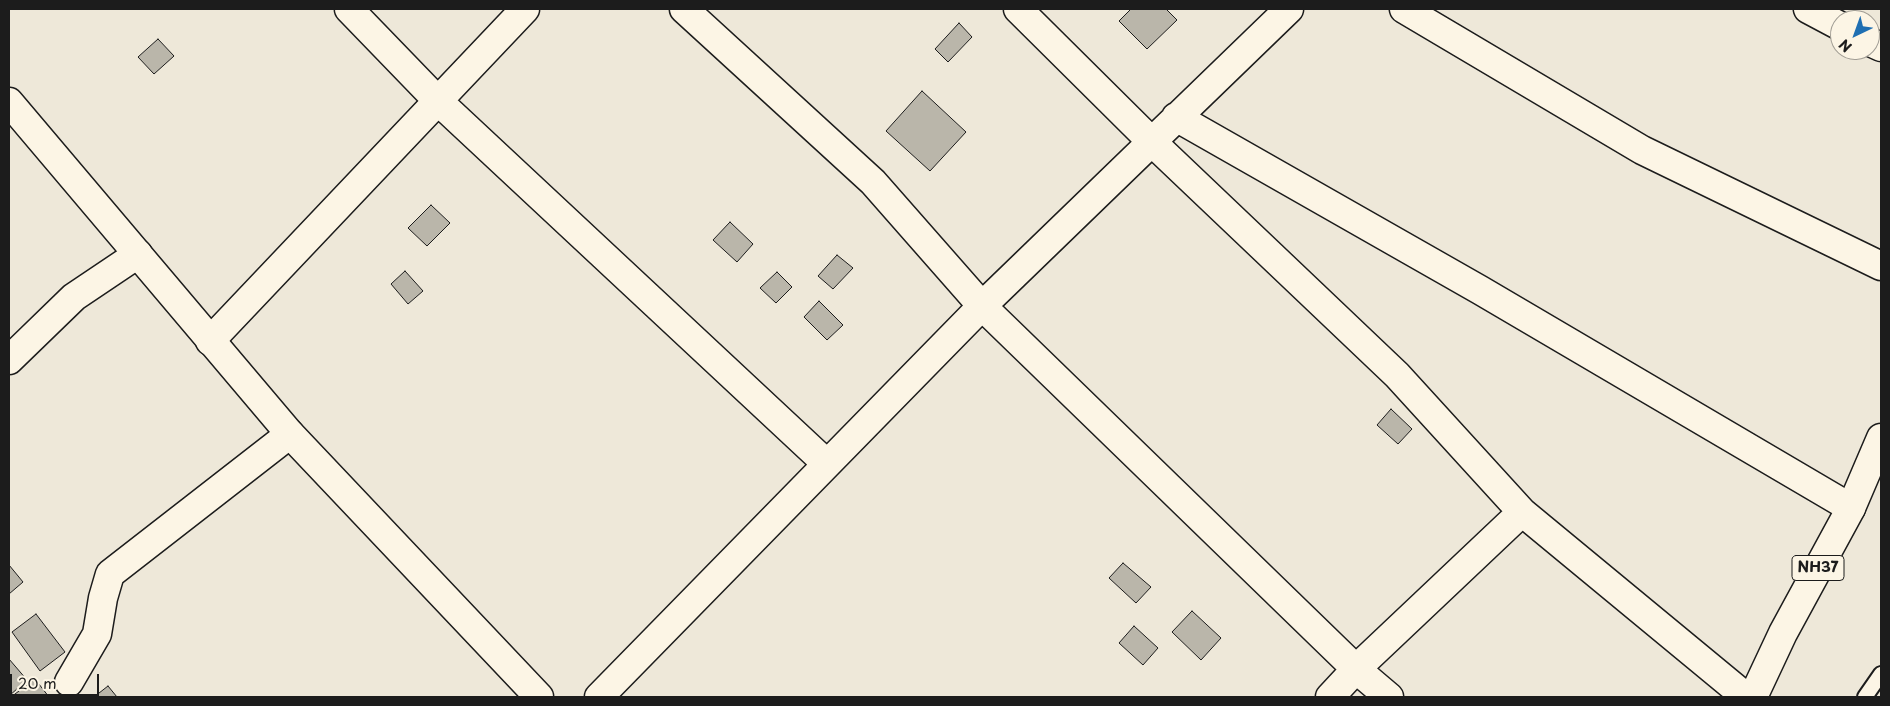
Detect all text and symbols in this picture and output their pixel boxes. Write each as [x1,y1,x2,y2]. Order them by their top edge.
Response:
north arrow [1830,10,1880,60]
text: N [1834,34,1856,57]
road number: NH37 [1792,556,1844,580]
scale bar [12,664,101,696]
text: 20 m [18,671,57,694]

